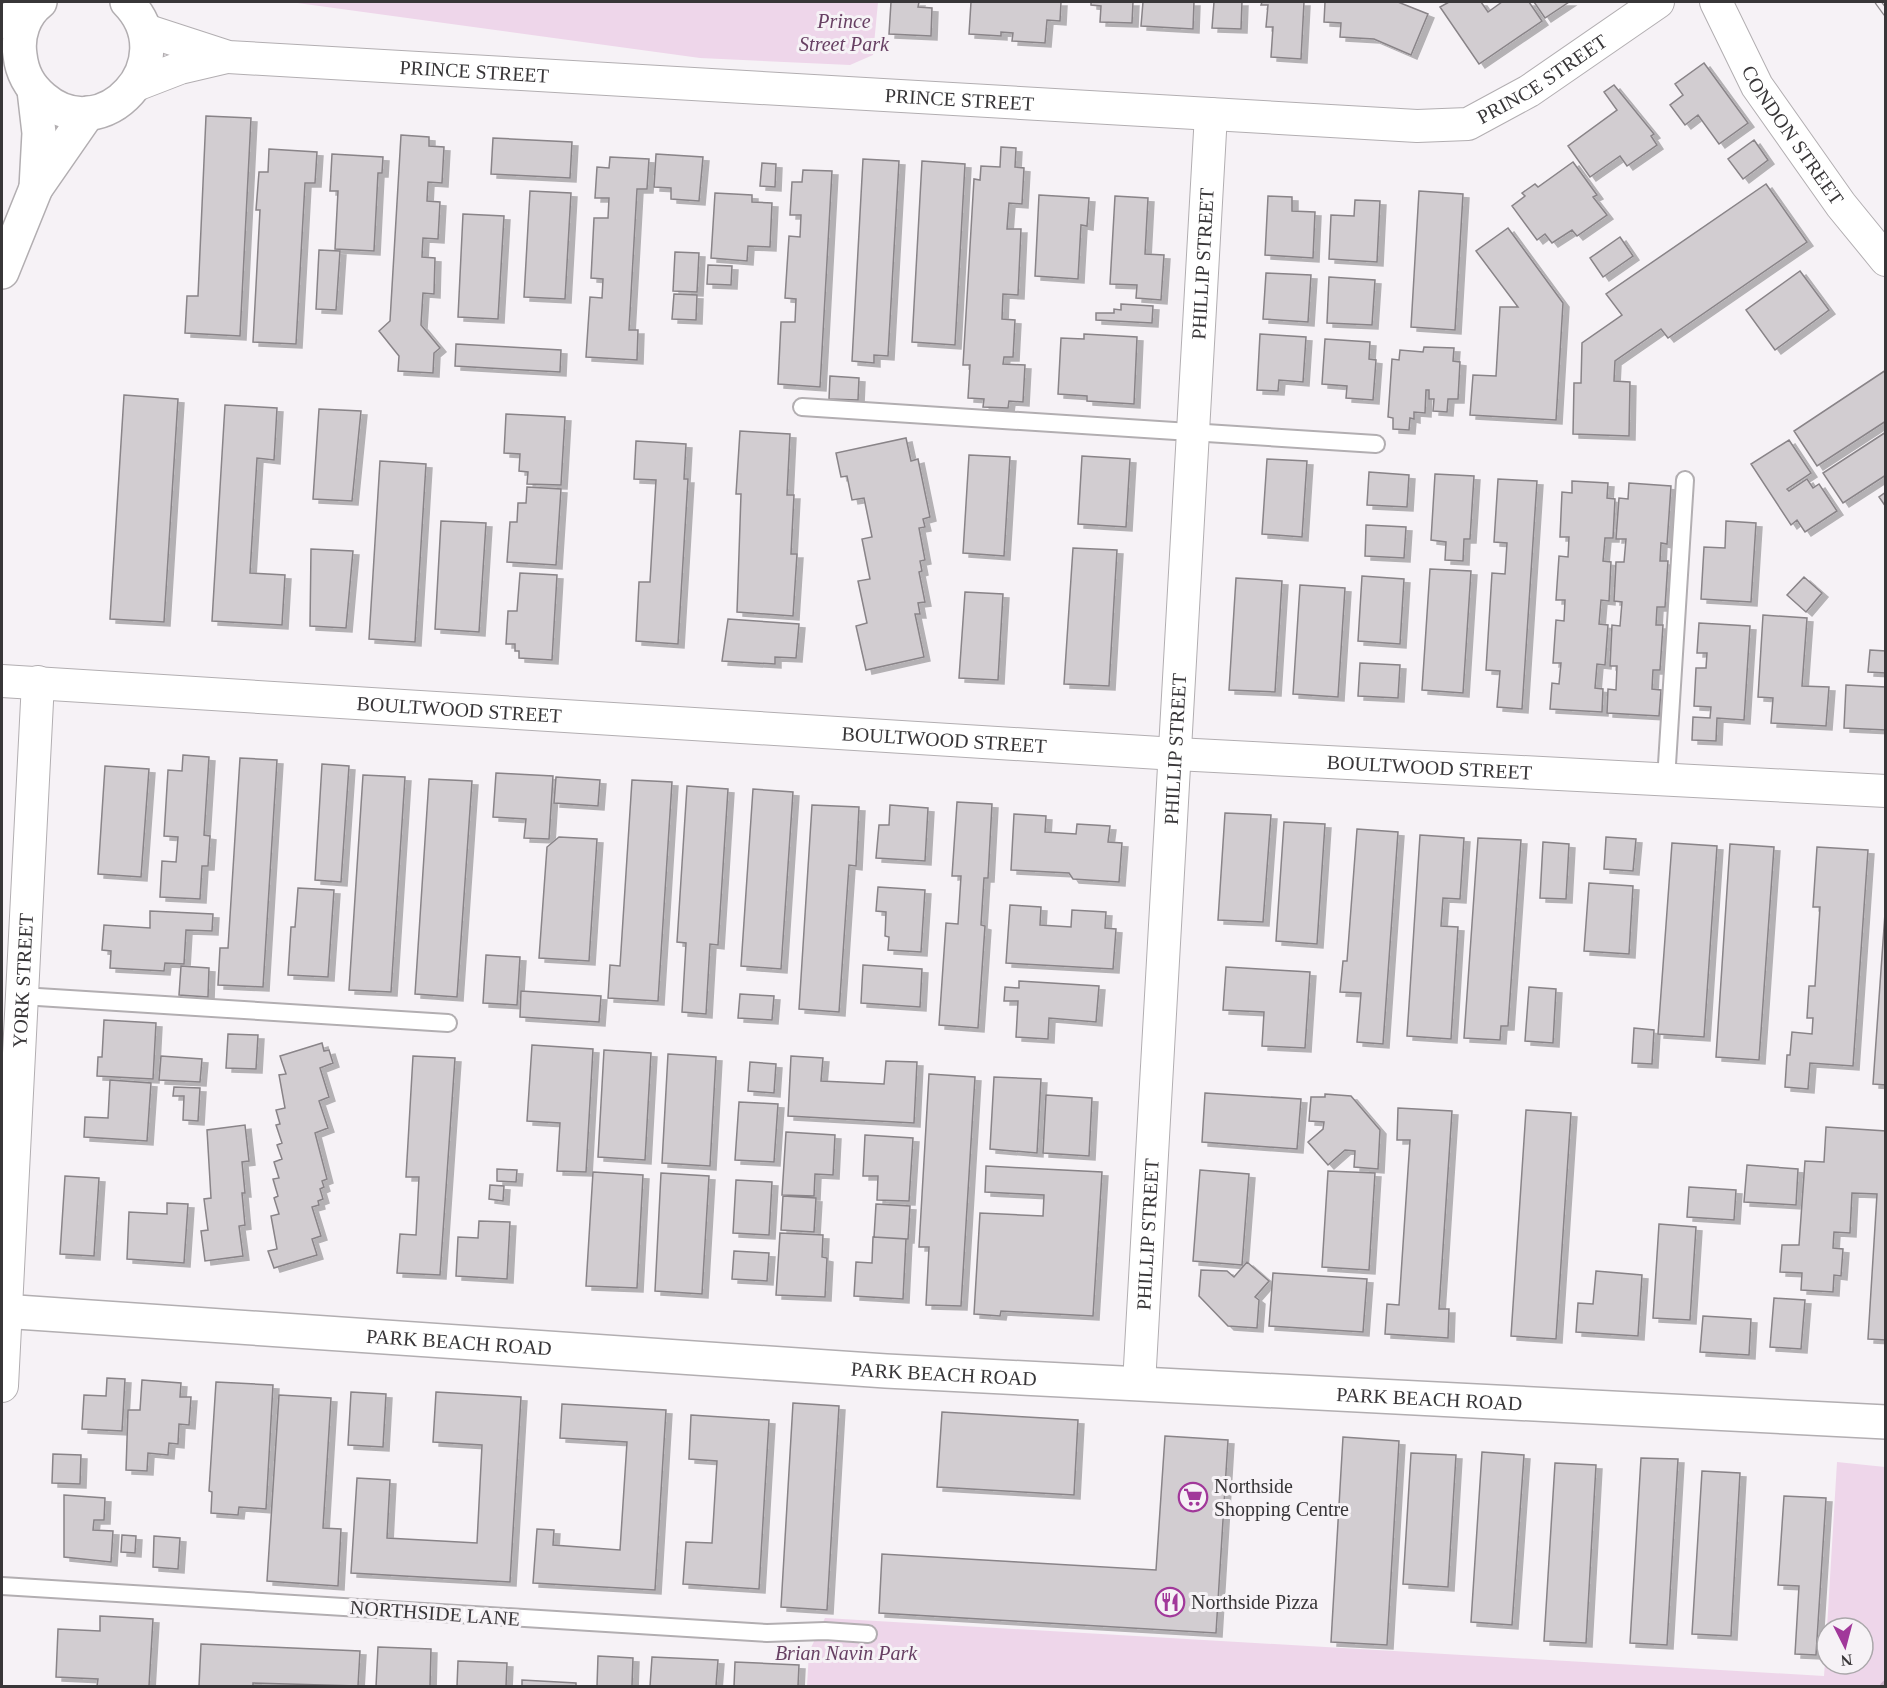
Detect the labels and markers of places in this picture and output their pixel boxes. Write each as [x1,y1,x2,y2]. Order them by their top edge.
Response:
place label: Northside Shopping Centre [1214,1475,1349,1521]
supermarket icon: Northside Shopping Centre [1177,1481,1209,1513]
restaurant icon: Northside Pizza [1154,1586,1186,1618]
place label: Northside Pizza [1191,1591,1318,1613]

